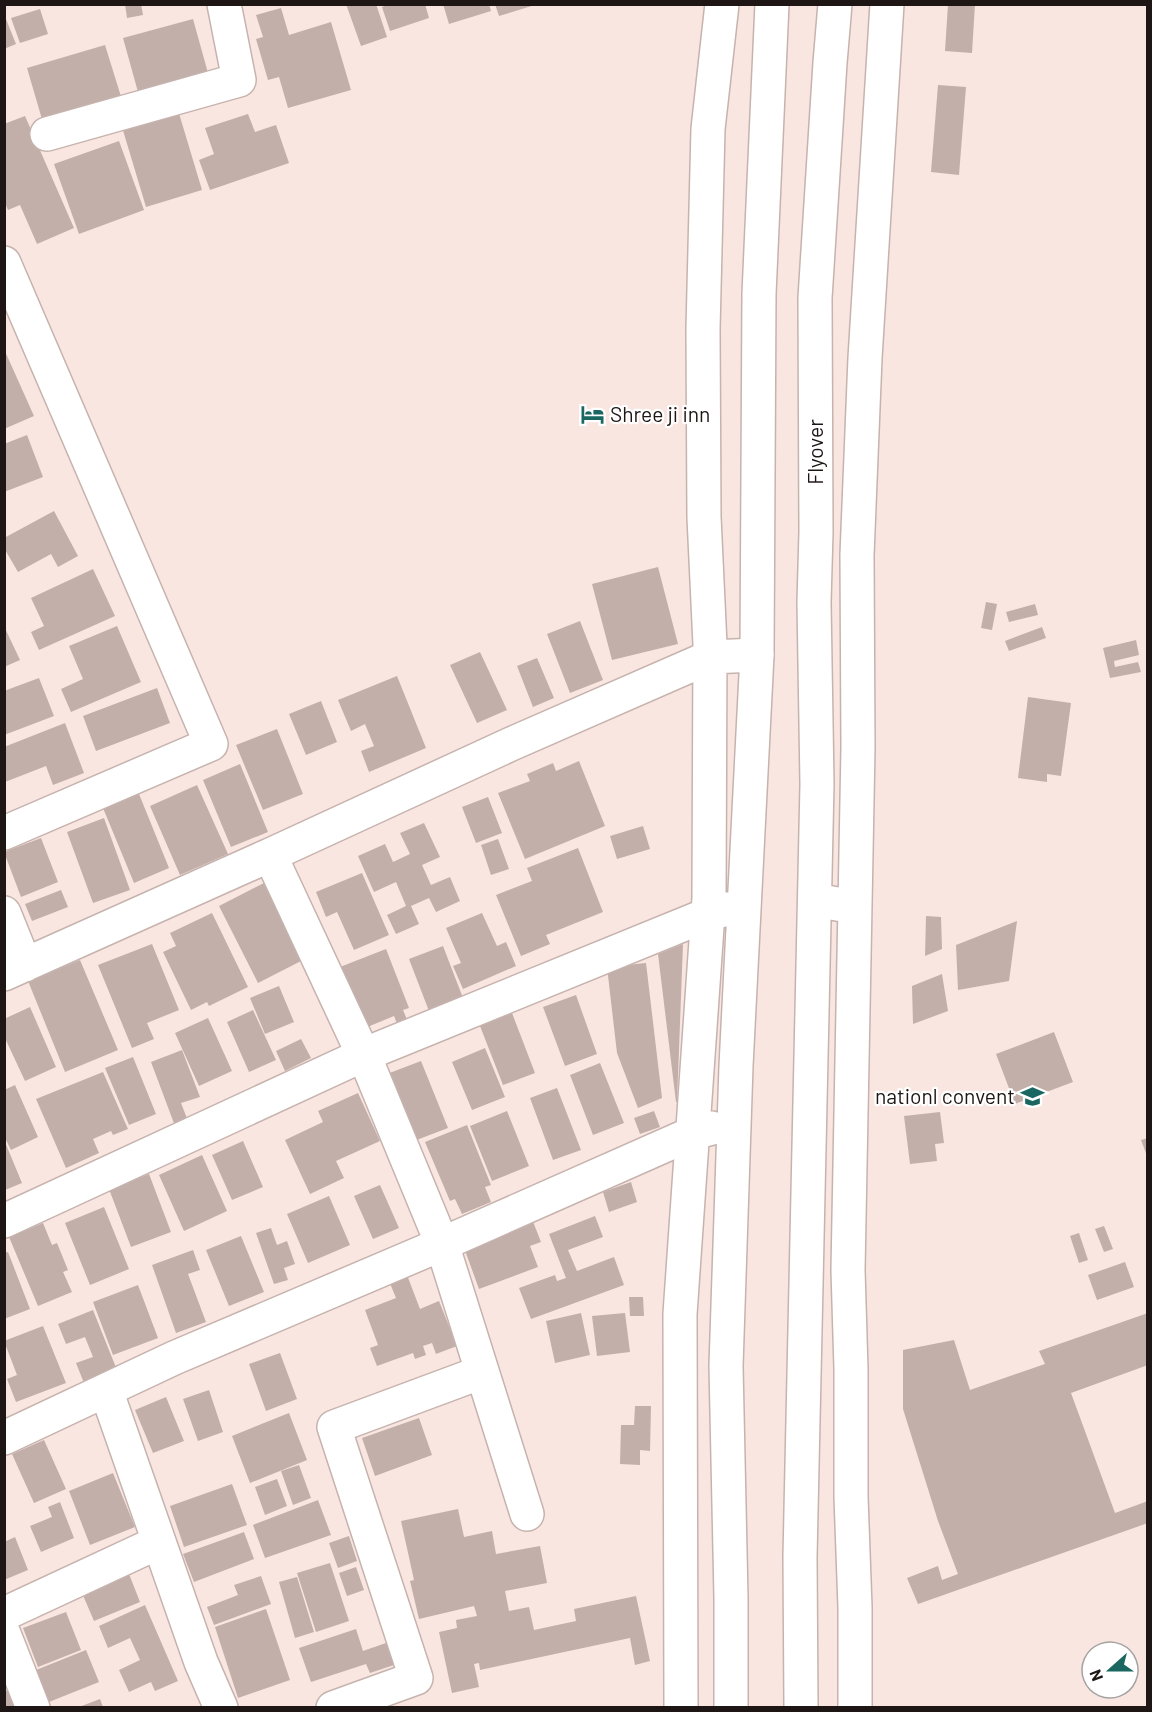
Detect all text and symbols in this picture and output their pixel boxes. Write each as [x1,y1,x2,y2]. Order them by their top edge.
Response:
place label: Shree ji inn [610,401,710,426]
hotel icon: Shree ji inn [579,402,605,428]
street label: Flyover [802,419,827,485]
place label: nationl convent [875,1083,1015,1108]
school or university icon: nationl convent [1020,1084,1046,1110]
north arrow [1080,1640,1140,1700]
text: N [1085,1667,1106,1684]

